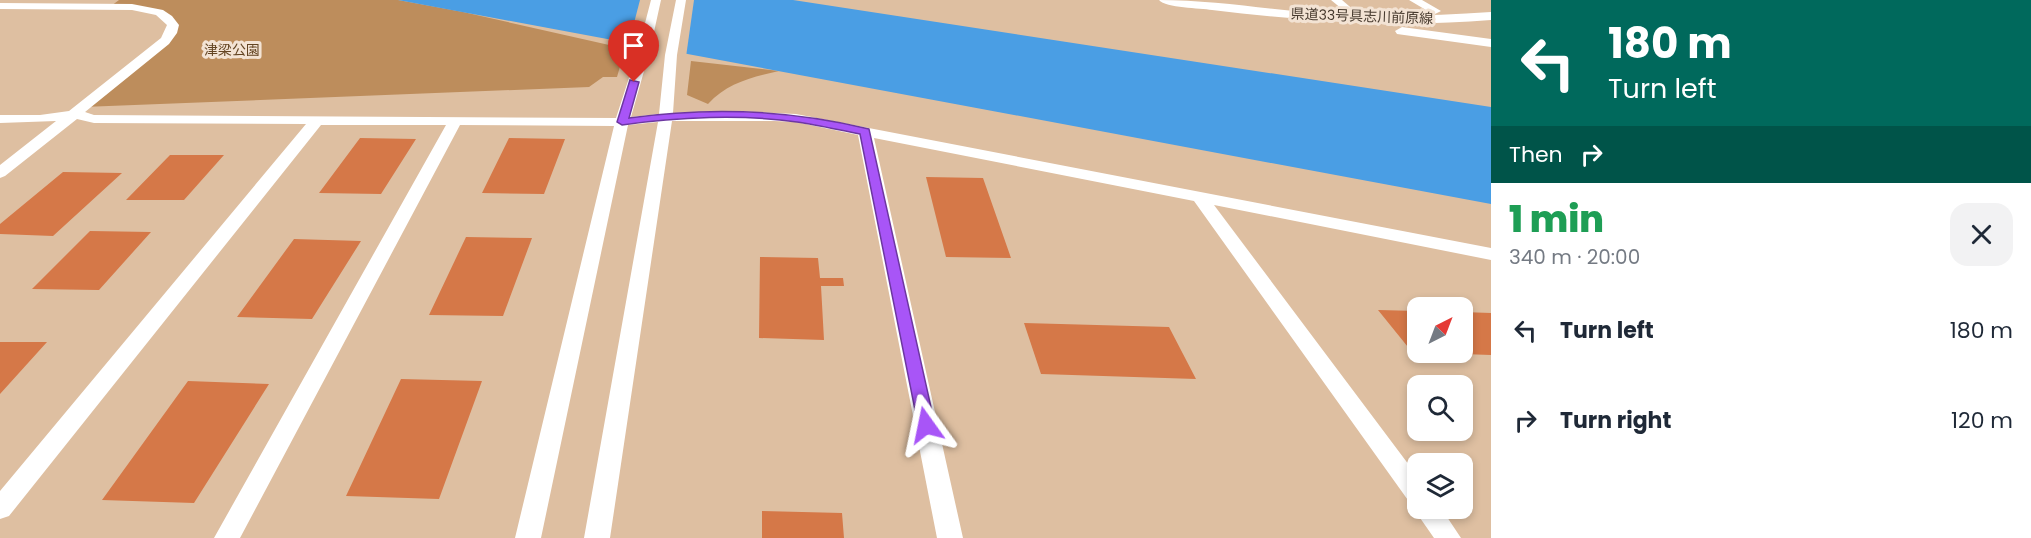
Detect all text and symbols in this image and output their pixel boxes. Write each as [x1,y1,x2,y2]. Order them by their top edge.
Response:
street label: 県道33号具志川前原線 [1290,4,1434,28]
text: 180 m [1608,14,1732,73]
pin [608,20,659,82]
icon: left [1509,24,1587,102]
icon: arrive [617,29,650,62]
park label: 津梁公園 [204,40,260,60]
text: Turn left [1608,70,1717,107]
icon: right [1575,138,1608,171]
text: Then [1509,139,1563,170]
text: 1 min [1509,194,1604,245]
button: close [1950,203,2013,266]
text: 340 m · 20:00 [1509,243,1640,271]
north arrow [1407,297,1473,363]
map controls [1407,297,1473,519]
icon: left [1509,314,1542,347]
text: Turn left [1560,315,1654,346]
text: 180 m [1950,315,2013,346]
button: search [1407,375,1473,441]
position arrow [894,393,958,457]
icon: right [1509,404,1542,437]
text: Turn right [1560,405,1671,436]
text: 120 m [1951,405,2013,436]
button: layers [1407,453,1473,519]

